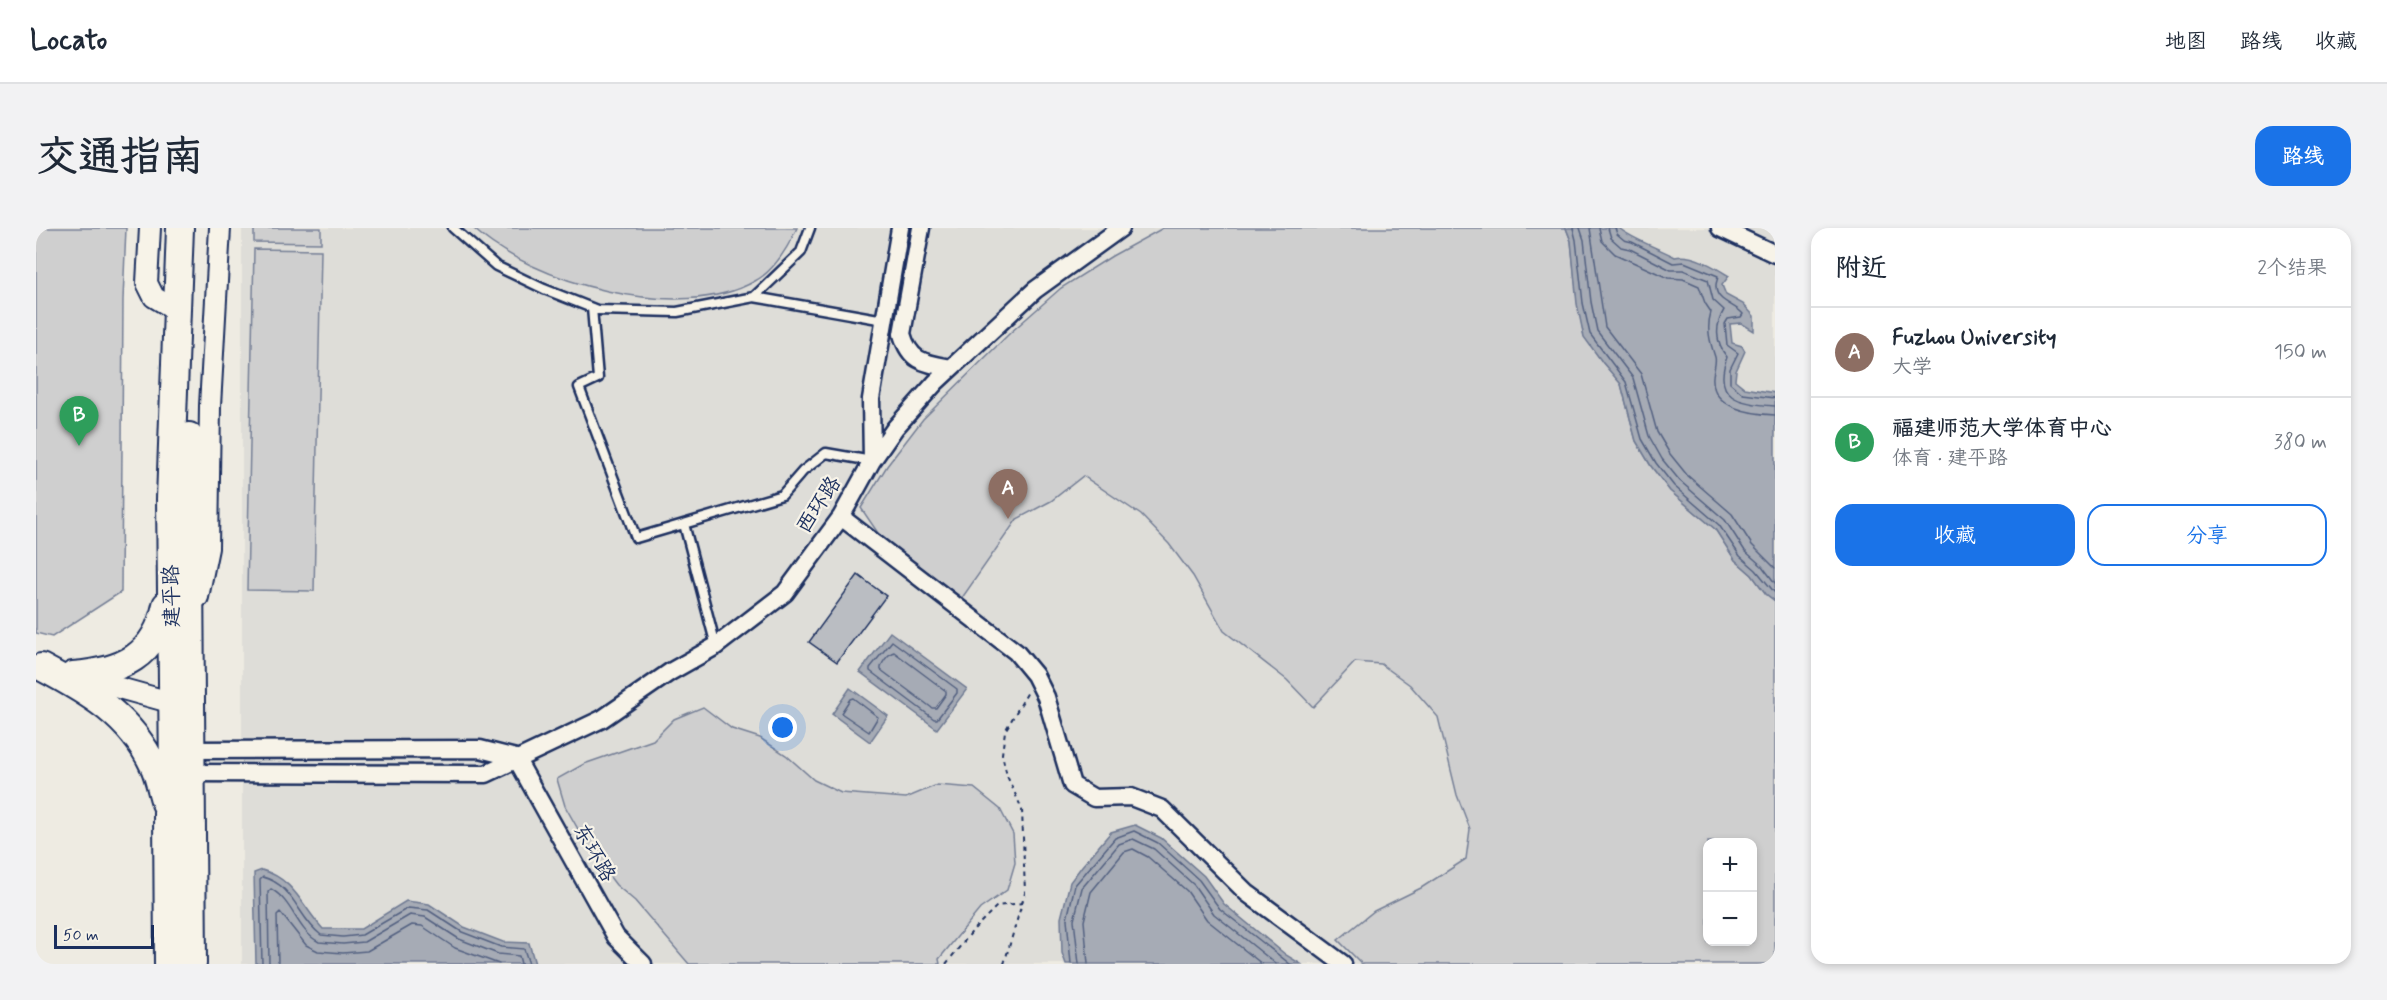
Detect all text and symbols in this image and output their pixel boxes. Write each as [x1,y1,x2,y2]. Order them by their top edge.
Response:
text: Locato [30,23,107,60]
text: 地图 [2165,28,2207,56]
text: 路线 [2240,28,2282,56]
text: 收藏 [2315,28,2357,56]
button: 路线 [2255,126,2351,186]
text: 交通指南 [36,131,204,186]
text: 附近 [1835,252,1887,286]
text: 2个结果 [2257,255,2327,282]
text: Fuzhou University [1892,324,2057,352]
text: A [1848,339,1861,366]
text: 150 m [2274,339,2327,366]
text: 大学 [1892,354,1932,381]
pin: B [60,396,99,446]
text: 福建师范大学体育中心 [1892,415,2112,443]
text: B [1848,429,1861,456]
text: 380 m [2274,429,2327,456]
text: 体育 · 建平路 [1892,445,2007,472]
pin: A [988,470,1028,519]
street label: 西环路 [790,471,848,539]
button: 收藏 [1835,504,2075,566]
button: 分享 [2087,504,2327,566]
street label: 建平路 [157,564,187,628]
your location [768,713,797,742]
street label: 东环路 [566,819,622,887]
map controls [1703,838,1757,946]
button: + [1703,838,1757,892]
button: − [1703,892,1757,946]
scale bar [54,922,154,950]
text: 50 m [63,925,99,946]

